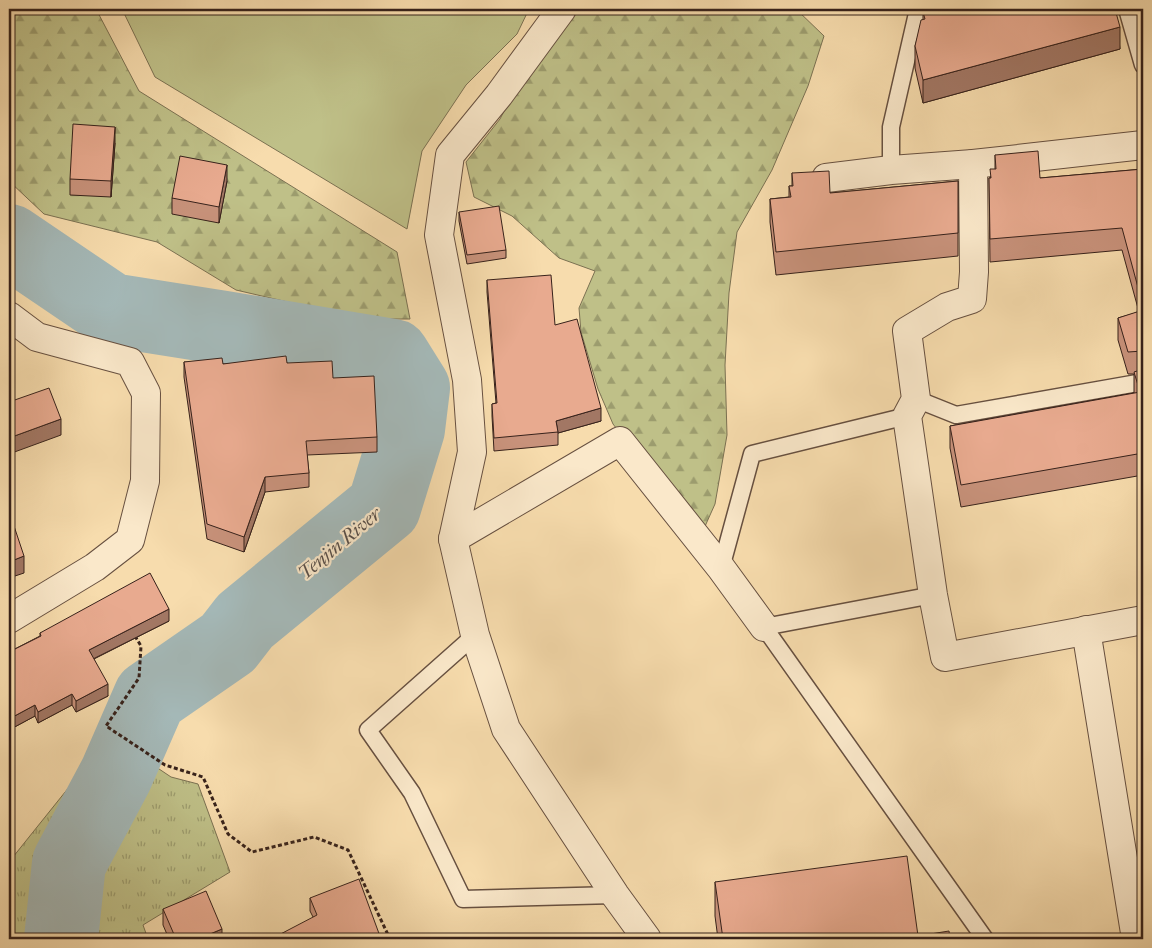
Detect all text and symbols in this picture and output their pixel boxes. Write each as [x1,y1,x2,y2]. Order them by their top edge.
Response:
water label: Tenjin River [294,502,386,584]

